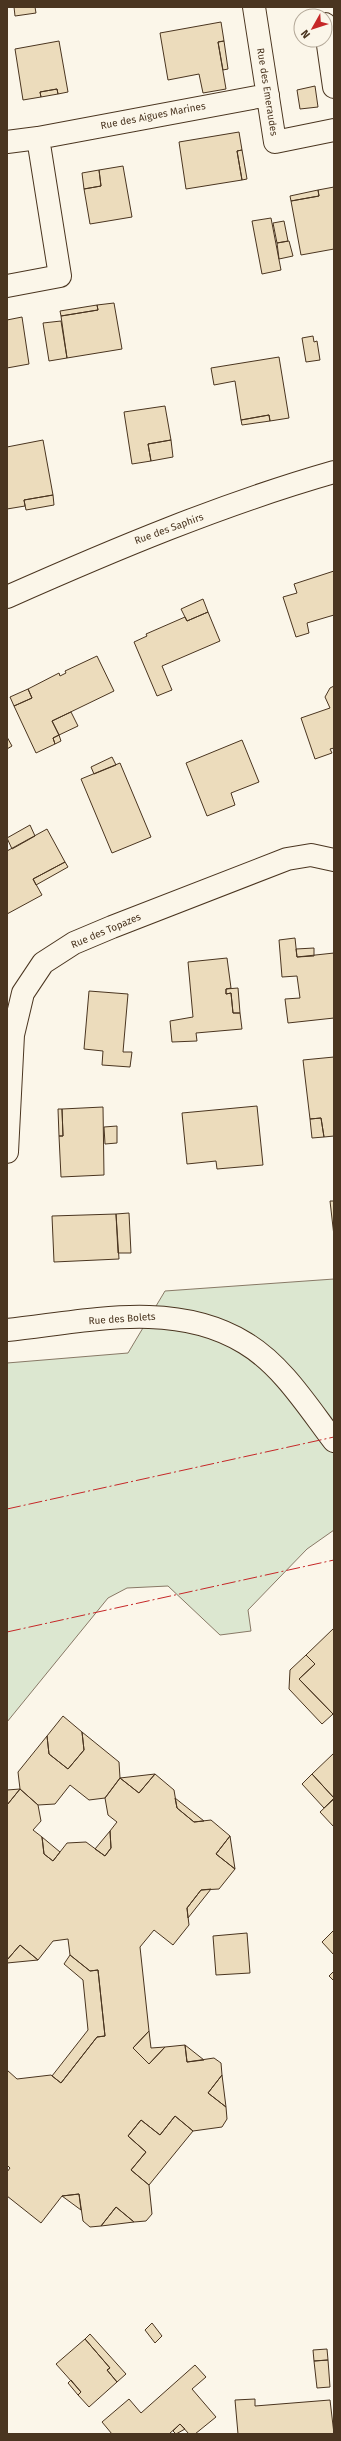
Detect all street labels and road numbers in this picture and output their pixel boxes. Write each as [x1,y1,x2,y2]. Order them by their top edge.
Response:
street label: Rue des Emeraudes [254,47,280,137]
street label: Rue des Aigues Marines [99,100,207,132]
street label: Rue des Saphirs [133,511,205,547]
street label: Rue des Topazes [69,911,143,951]
street label: Rue des Bolets [88,1311,156,1327]

